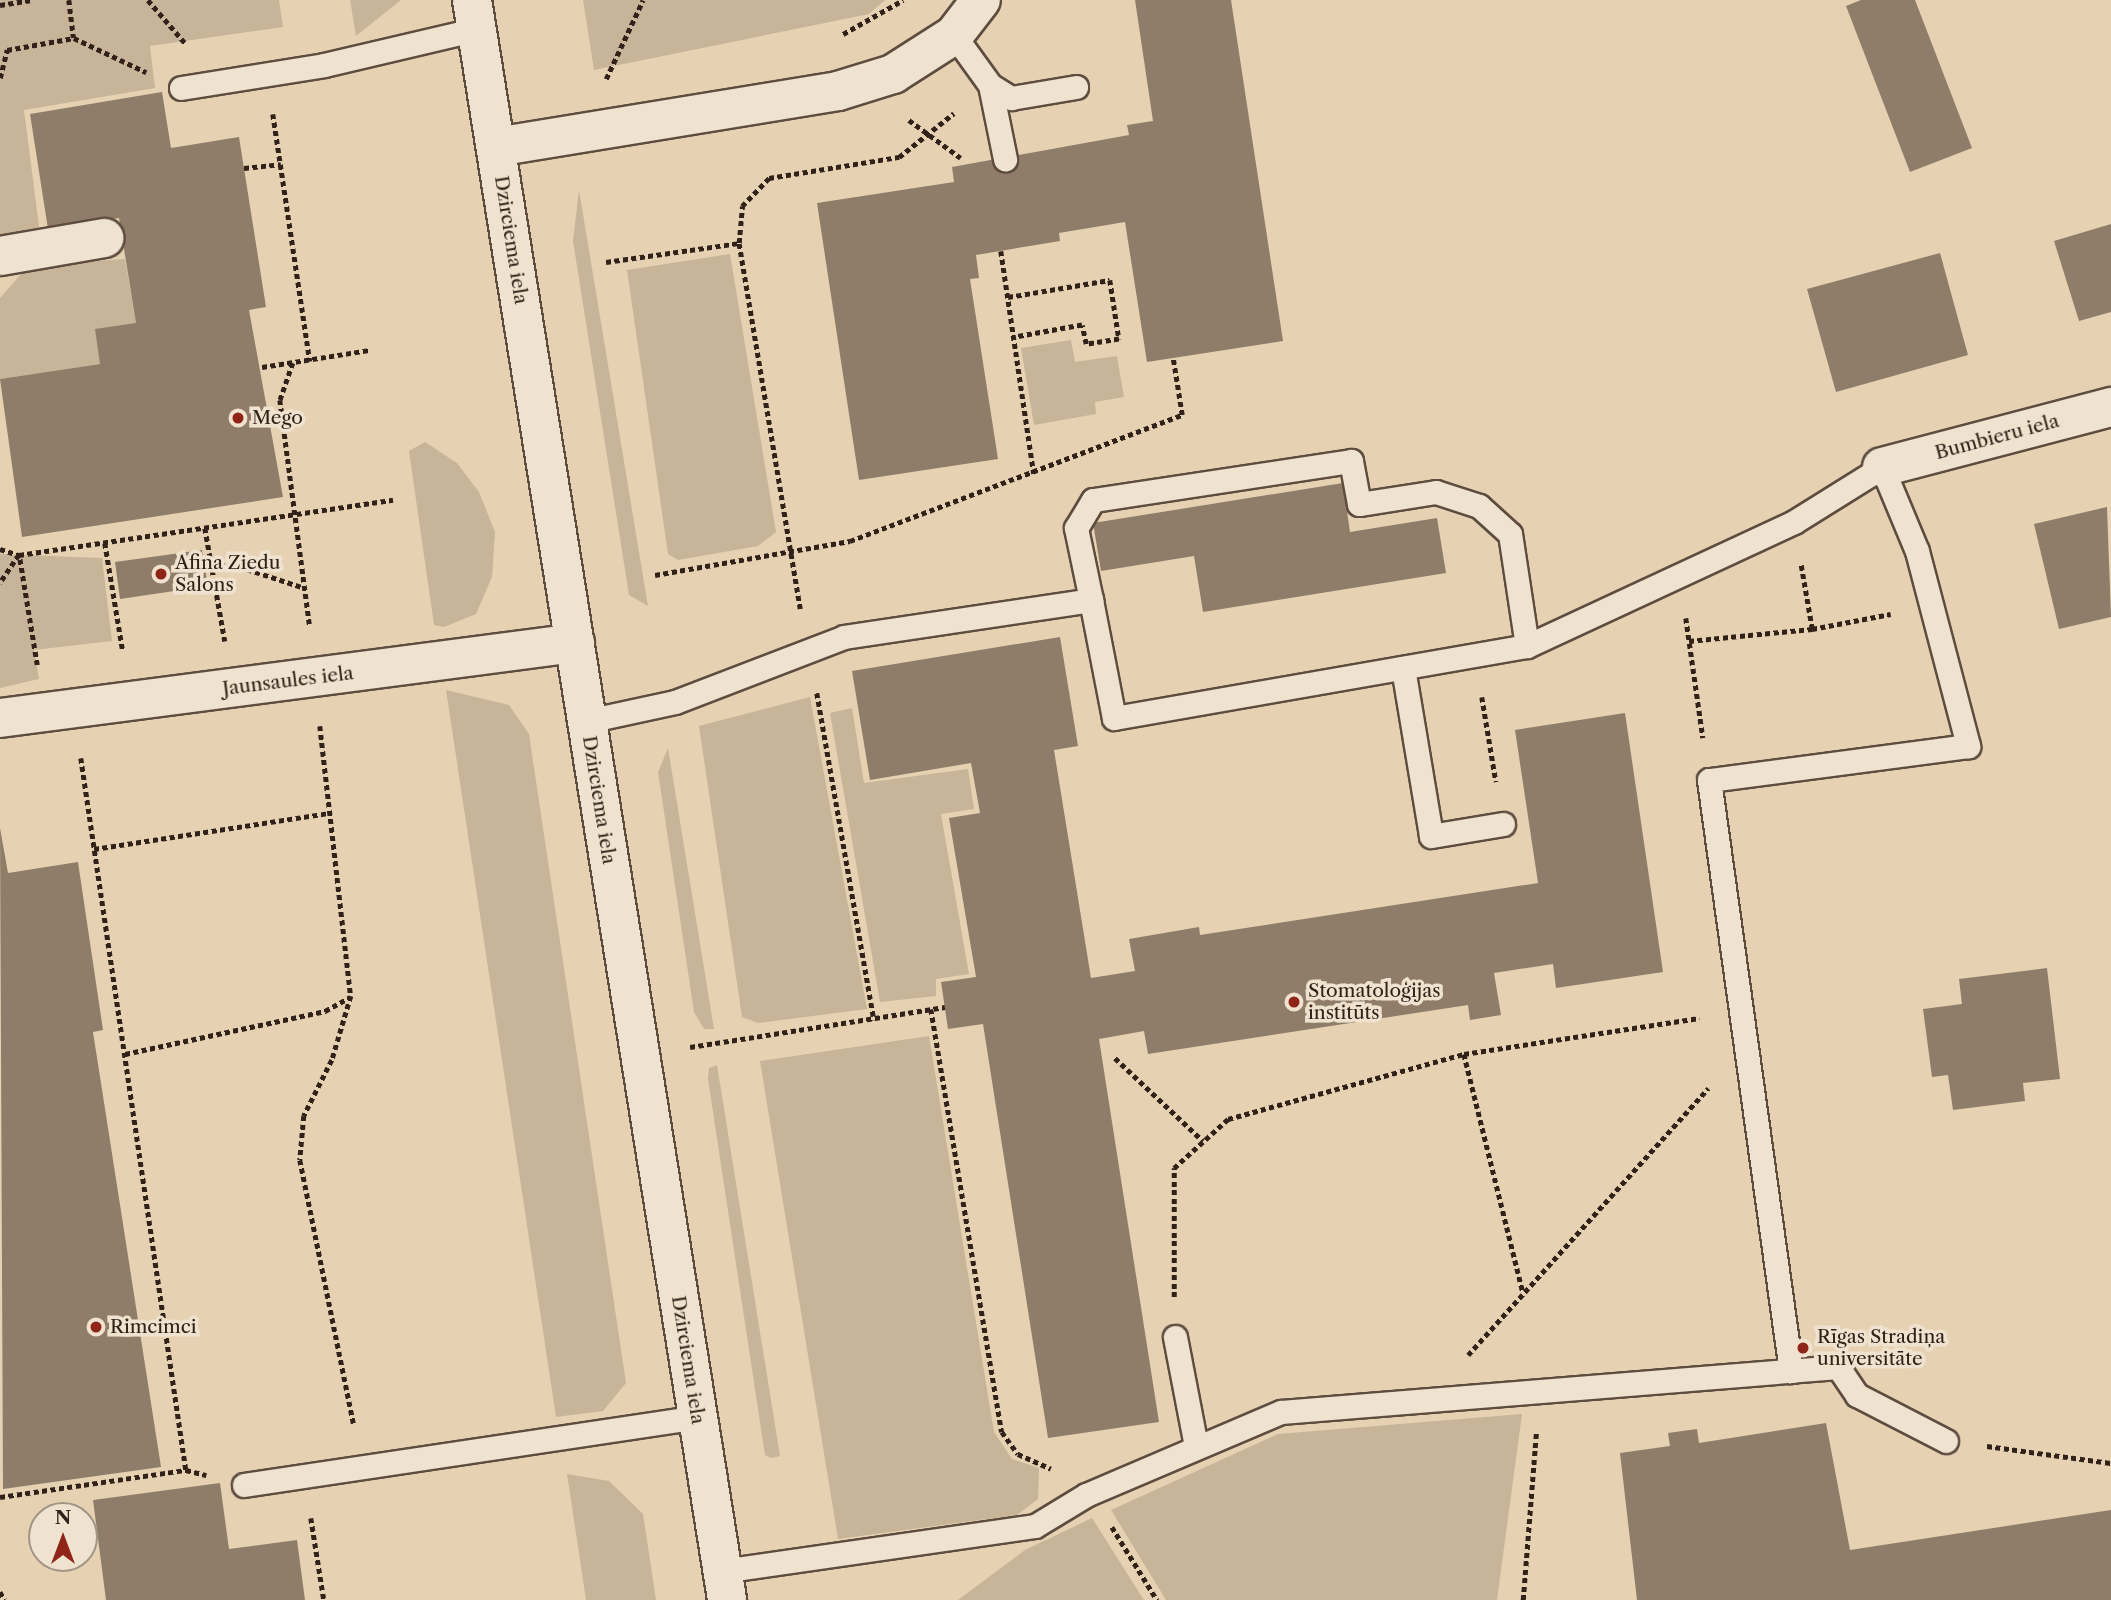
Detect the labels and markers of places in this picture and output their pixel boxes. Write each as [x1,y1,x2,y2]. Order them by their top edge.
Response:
place label: Mego [252,407,303,429]
marker: Mego [230,410,246,426]
place label: Afina Ziedu Salons [175,552,281,596]
marker: Afina Ziedu Salons [153,566,169,582]
place label: Stomatoloģijas institūts [1308,980,1440,1024]
marker: Stomatoloģijas institūts [1286,994,1302,1010]
place label: Rimcimci [110,1316,197,1338]
marker: Rimcimci [88,1319,104,1335]
place label: Rīgas Stradiņa universitāte [1817,1326,1945,1370]
marker: Rīgas Stradiņa universitāte [1795,1340,1811,1356]

